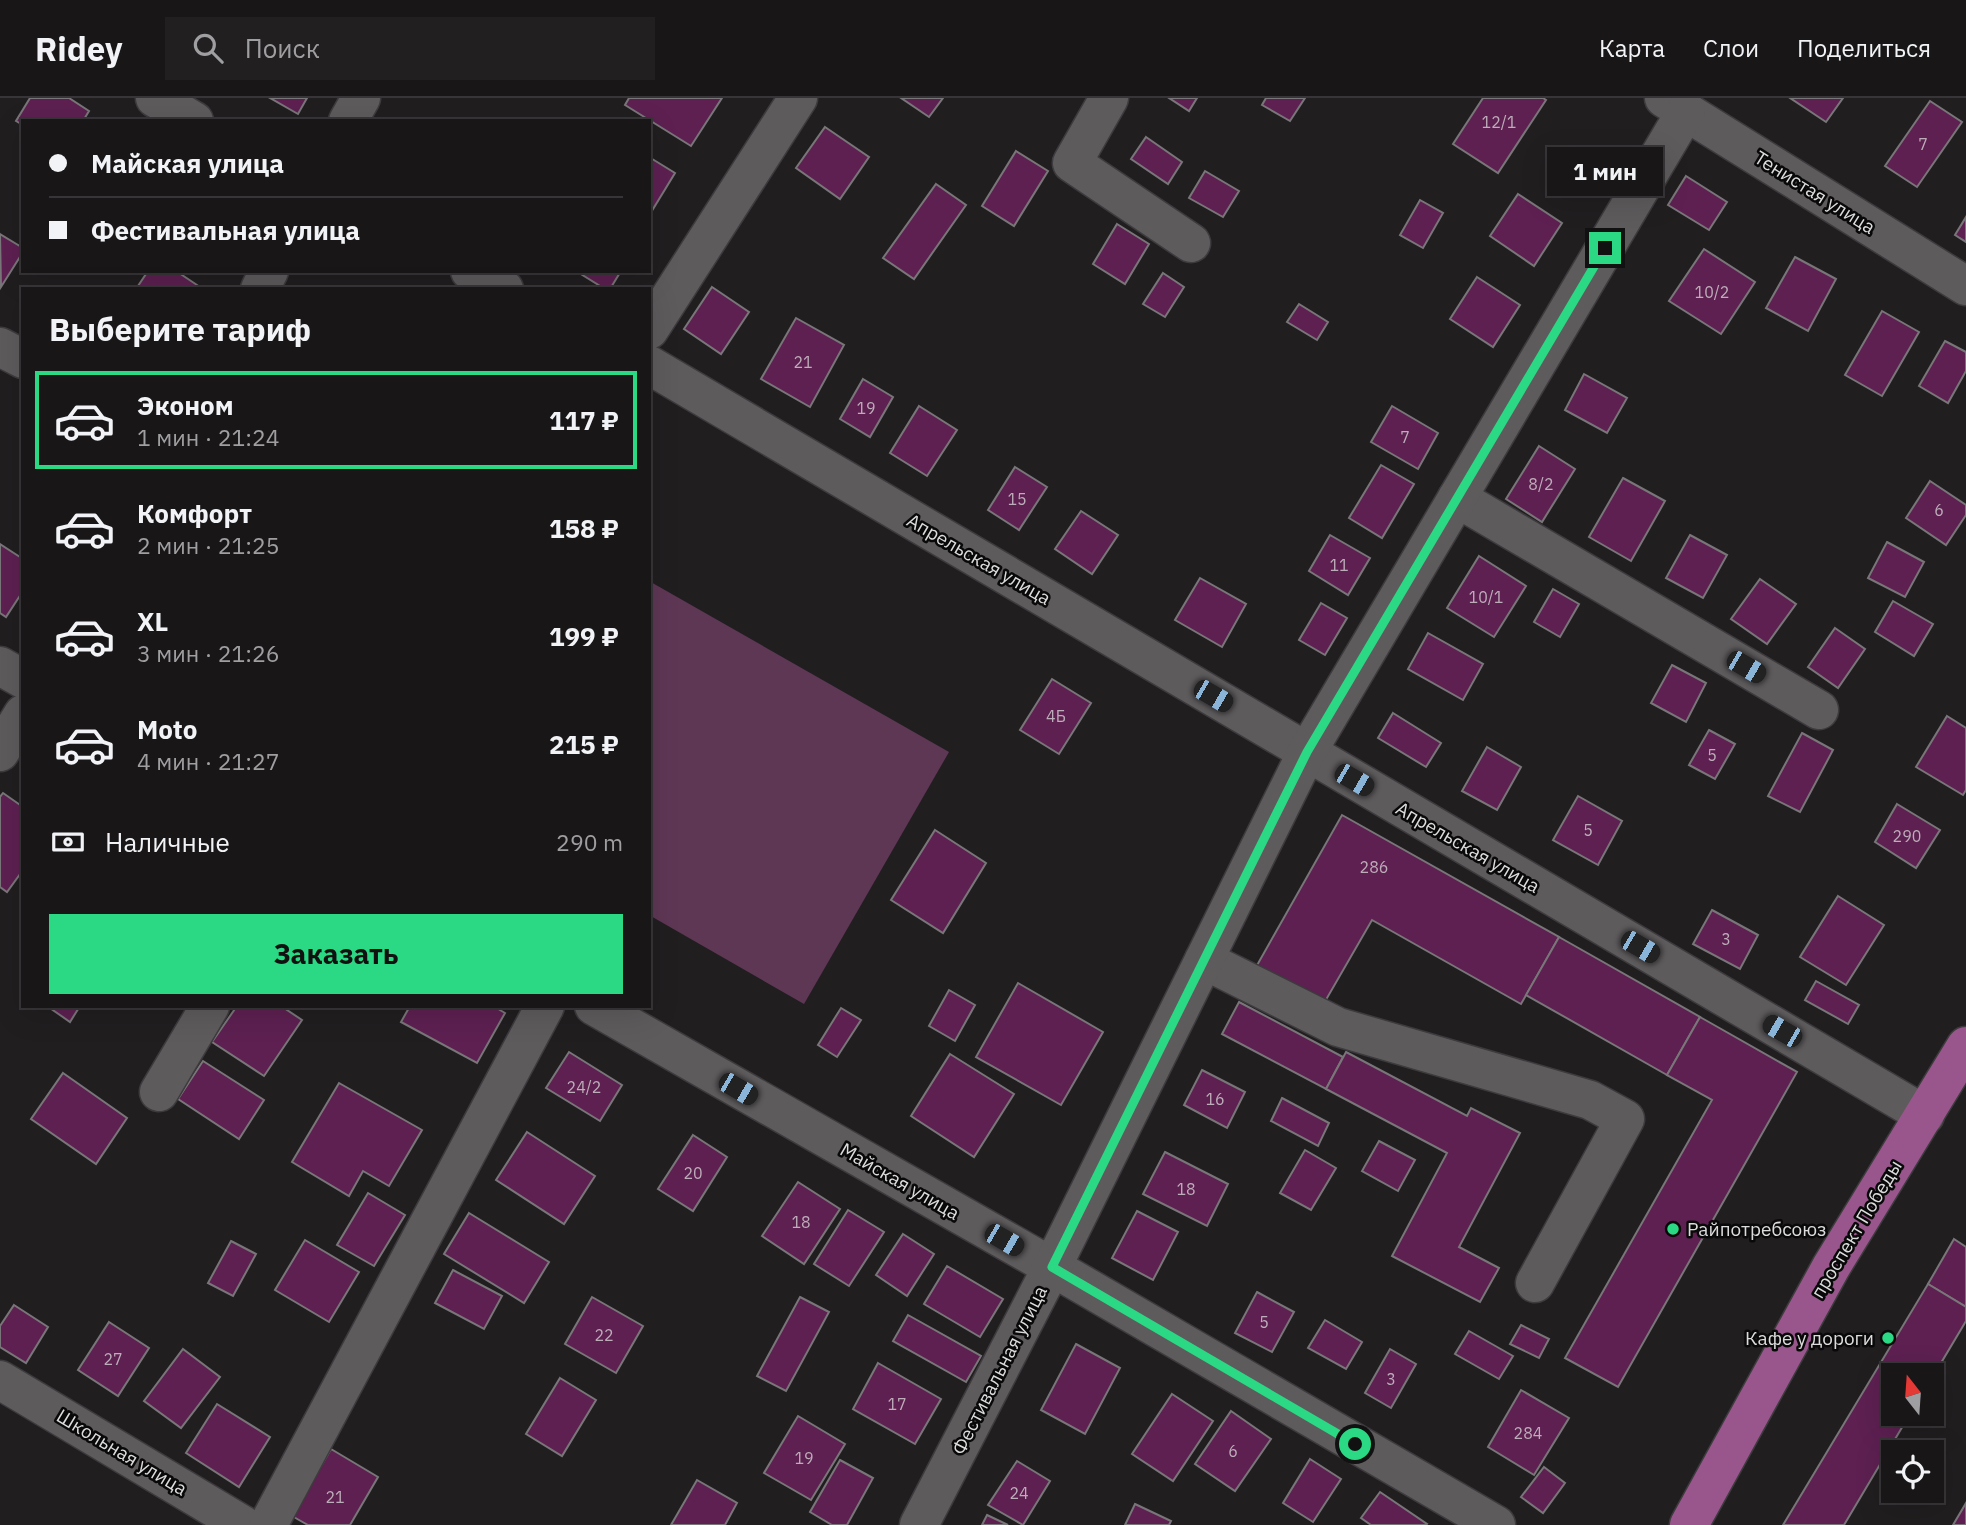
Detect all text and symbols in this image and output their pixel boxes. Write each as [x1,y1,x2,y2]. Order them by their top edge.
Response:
search box [165,17,655,80]
text: Ridey [35,27,123,70]
icon: search [189,29,227,67]
text: Поиск [245,31,320,65]
text: Карта [1599,32,1665,64]
text: Слои [1703,32,1759,64]
text: Поделиться [1797,32,1931,64]
house number: 12/1 [1482,112,1516,132]
house number: 7 [1918,134,1928,154]
street label: Тенистая улица [1750,145,1880,239]
text: Майская улица [91,146,284,180]
callout: 1 мин [1547,146,1663,195]
text: 1 мин [1573,156,1637,186]
text: Фестивальная улица [91,213,360,247]
route end [1589,232,1621,264]
house number: 10/2 [1695,282,1729,302]
text: Выберите тариф [49,308,311,350]
house number: 21 [793,352,813,372]
text: Эконом [137,388,234,422]
icon: car [53,389,116,452]
house number: 19 [856,398,876,418]
text: 117 ₽ [549,403,619,437]
text: 1 мин · 21:24 [137,422,280,452]
house number: 7 [1400,427,1410,447]
house number: 8/2 [1528,474,1554,494]
house number: 15 [1007,489,1027,509]
text: Комфорт [137,496,252,530]
icon: car [53,497,116,560]
house number: 6 [1934,500,1944,520]
street label: Апрельская улица [903,508,1055,610]
text: 158 ₽ [549,511,619,545]
text: 2 мин · 21:25 [137,530,280,560]
house number: 11 [1329,555,1349,575]
house number: 10/1 [1469,587,1503,607]
text: XL [137,604,168,638]
icon: car [53,605,116,668]
text: 199 ₽ [549,619,619,653]
text: 3 мин · 21:26 [137,638,280,668]
car [1723,647,1770,687]
car [1190,676,1237,716]
house number: 4Б [1046,706,1066,726]
text: Moto [137,712,197,746]
icon: car [53,713,116,776]
text: 215 ₽ [549,727,619,761]
house number: 5 [1707,745,1717,765]
text: 4 мин · 21:27 [137,746,280,776]
car [1331,760,1378,800]
street label: Апрельская улица [1392,796,1544,898]
house number: 5 [1583,820,1593,840]
icon: cash [49,823,87,861]
text: Наличные [105,825,230,859]
house number: 290 [1893,826,1921,846]
text: 290 m [556,827,623,857]
house number: 286 [1360,857,1388,877]
button: Заказать [49,914,623,994]
car [1617,927,1664,967]
house number: 3 [1721,929,1731,949]
car [1759,1011,1806,1051]
car [715,1069,762,1109]
house number: 24/2 [567,1077,601,1097]
house number: 16 [1205,1089,1225,1109]
street label: Майская улица [836,1137,964,1225]
street label: проспект Победы [1805,1155,1907,1303]
house number: 20 [683,1163,703,1183]
house number: 18 [1176,1179,1196,1199]
house number: 18 [791,1212,811,1232]
place label: Райпотребсоюз [1687,1217,1826,1241]
car [981,1220,1028,1260]
marker: Райпотребсоюз [1665,1221,1681,1237]
street label: Фестивальная улица [946,1282,1052,1458]
house number: 5 [1259,1312,1269,1332]
house number: 22 [594,1325,614,1345]
place label: Кафе у дороги [1745,1326,1874,1350]
marker: Кафе у дороги [1880,1330,1896,1346]
house number: 27 [103,1349,123,1369]
north arrow [1881,1363,1944,1426]
map controls [1881,1363,1944,1503]
house number: 3 [1386,1369,1396,1389]
house number: 17 [887,1394,907,1414]
street label: Школьная улица [52,1404,192,1500]
house number: 284 [1514,1423,1542,1443]
route start [1339,1428,1371,1460]
button: locate [1881,1440,1944,1503]
house number: 6 [1228,1441,1238,1461]
house number: 19 [794,1448,814,1468]
house number: 24 [1009,1483,1029,1503]
house number: 21 [325,1487,345,1507]

